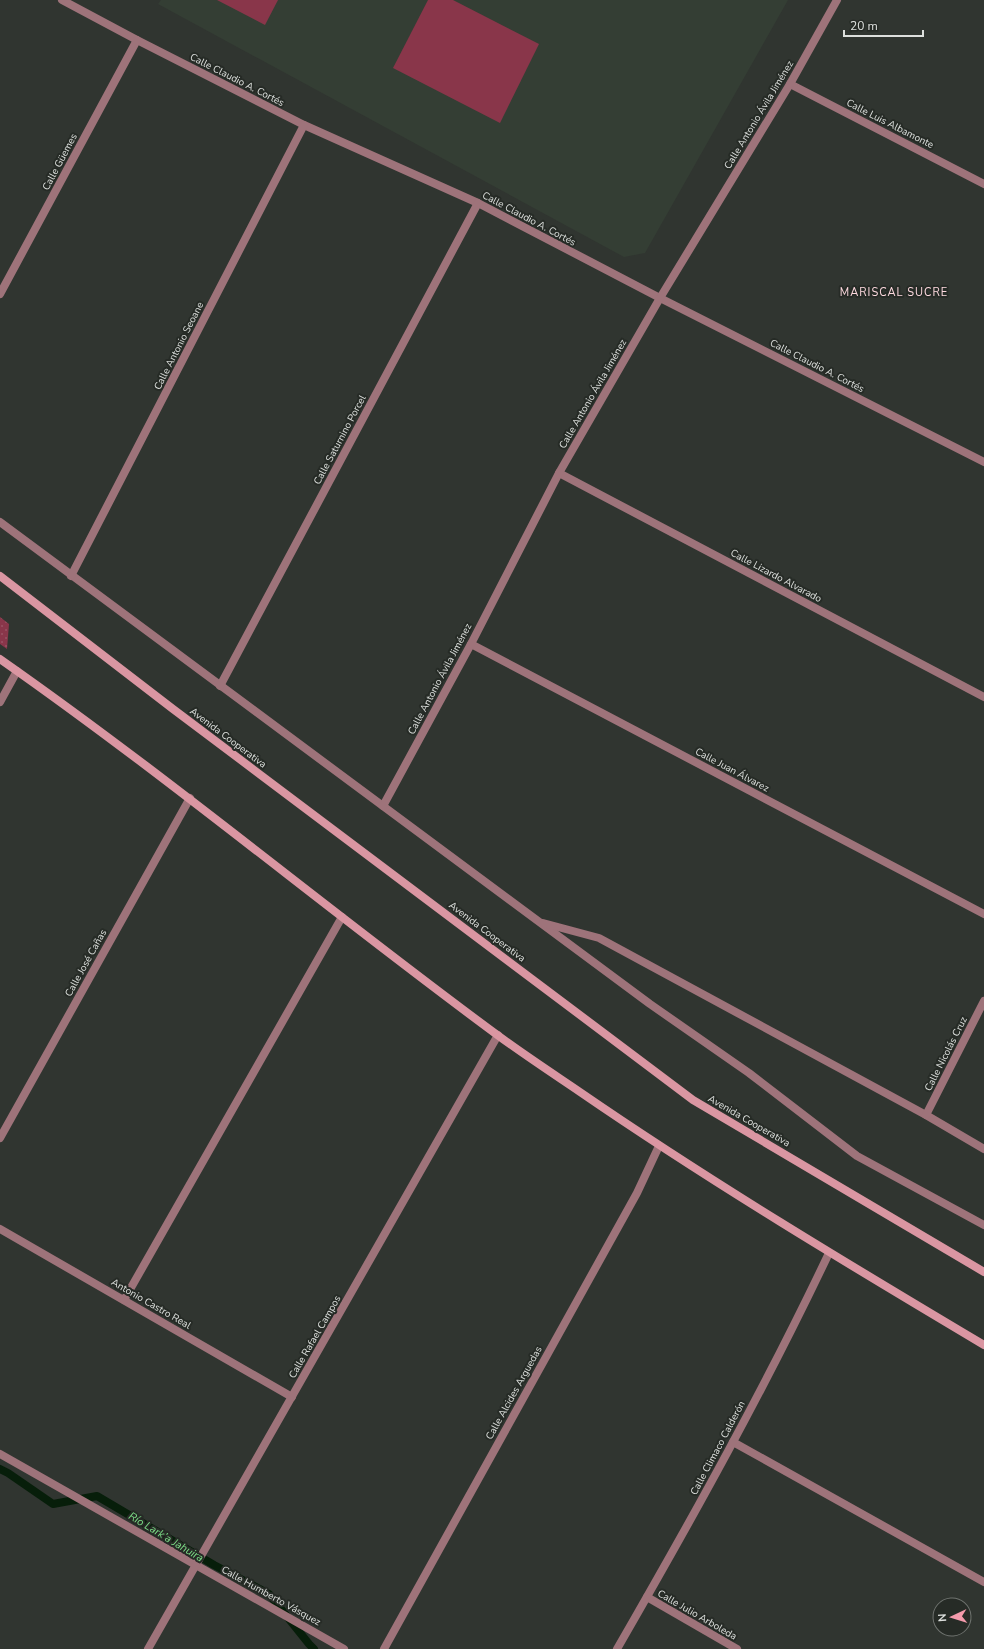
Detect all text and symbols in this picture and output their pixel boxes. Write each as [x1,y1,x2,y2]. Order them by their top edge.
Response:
scale bar [844,12,923,38]
text: 20 m [850,18,878,34]
street label: Calle Claudio A. Cortés [187,50,287,110]
street label: Calle Antonio Ávila Jiménez [721,58,797,172]
street label: Calle Luis Albamonte [844,96,936,152]
street label: Calle Güemes [39,131,81,193]
street label: Calle Claudio A. Cortés [480,188,578,250]
district label: MARISCAL SUCRE [840,285,948,300]
street label: Calle Antonio Seoane [151,300,207,392]
street label: Calle Antonio Ávila Jiménez [556,336,630,451]
street label: Calle Claudio A. Cortés [767,336,867,396]
street label: Calle Saturnino Porcel [310,393,370,487]
street label: Calle Lizardo Alvarado [728,546,824,606]
street label: Calle Antonio Ávila Jiménez [405,621,475,737]
street label: Avenida Cooperativa [187,704,269,772]
street label: Calle Juan Álvarez [693,745,772,796]
street label: Avenida Cooperativa [446,898,528,966]
street label: Calle José Cañas [62,927,110,999]
street label: Calle Nicolás Cruz [921,1014,971,1094]
street label: Avenida Cooperativa [705,1092,793,1150]
street label: Antonio Castro Real [109,1275,194,1333]
street label: Calle Rafael Campos [286,1293,345,1381]
street label: Calle Alcides Arguedas [482,1344,546,1442]
street label: Calle Climaco Calderón [687,1398,749,1498]
water label: Río Lark’a Jahuira [126,1509,207,1565]
street label: Calle Humberto Vásquez [219,1563,324,1629]
street label: Calle Julio Arboleda [655,1587,739,1643]
north arrow [932,1597,972,1637]
text: N [935,1613,950,1622]

